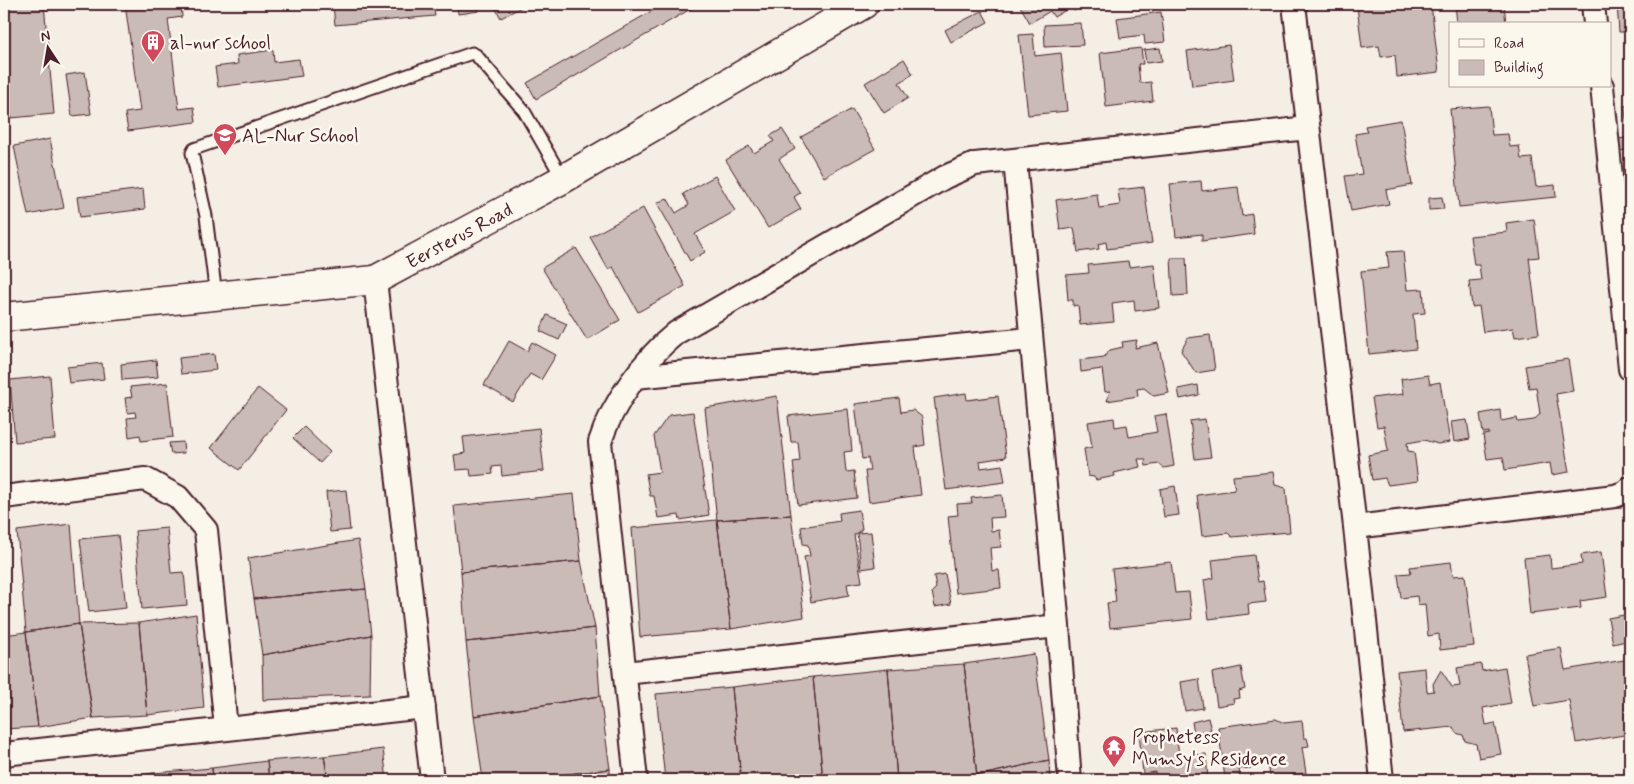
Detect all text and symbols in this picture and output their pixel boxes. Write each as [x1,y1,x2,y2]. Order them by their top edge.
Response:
north arrow [22,22,72,72]
legend [1449,22,1612,88]
text: N [39,26,52,46]
building icon: al-nur school [140,29,166,63]
place label: al-nur school [170,31,271,56]
text: Road [1494,34,1524,54]
text: Building [1494,58,1544,79]
school or university icon: AL-Nur School [212,122,238,156]
place label: AL-Nur School [242,124,359,149]
street label: Eersterus Road [402,198,517,275]
place label: Prophetess Mumsy's Residence [1132,725,1287,773]
temple icon: Prophetess Mumsy's Residence [1101,734,1127,768]

